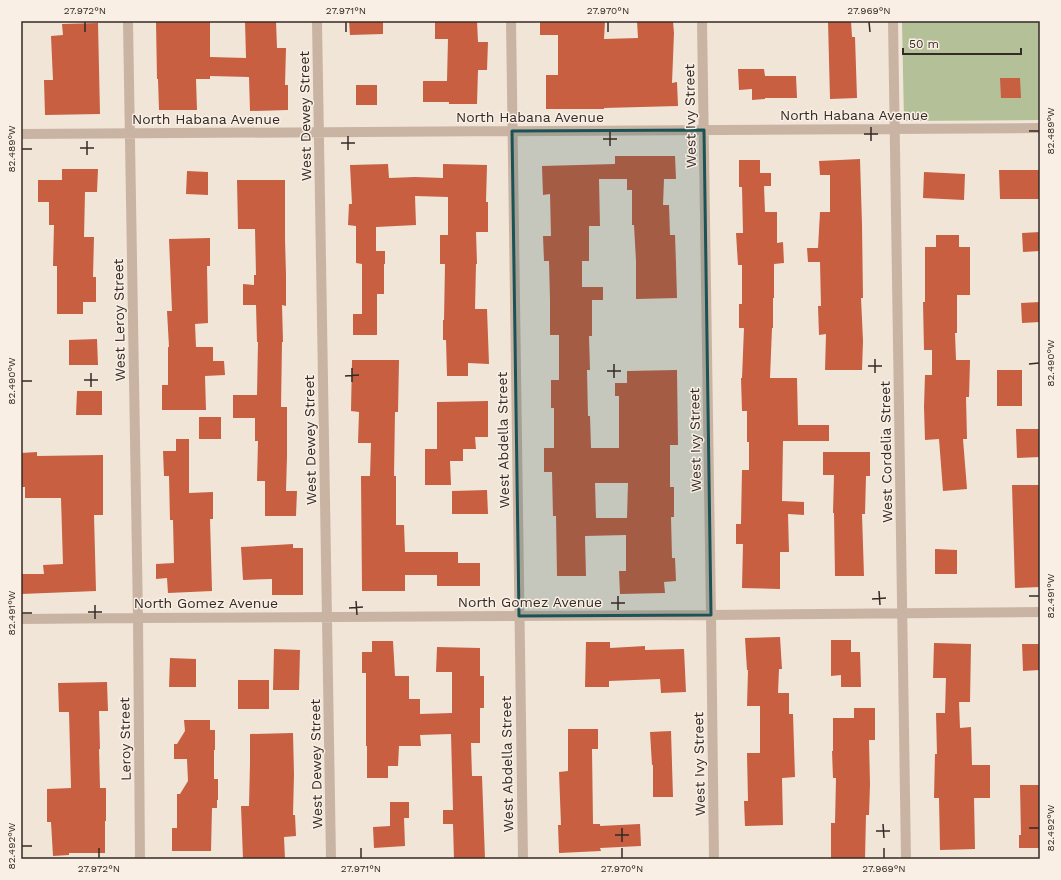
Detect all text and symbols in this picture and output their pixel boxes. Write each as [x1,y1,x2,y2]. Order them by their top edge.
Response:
text: 27.972°N [64,5,106,16]
text: 27.971°N [326,5,366,16]
text: 27.970°N [587,5,629,16]
text: 27.969°N [847,5,891,16]
scale bar [903,30,1021,56]
text: 50 m [909,37,939,51]
street label: West Dewey Street [296,51,314,181]
street label: West Ivy Street [681,64,699,168]
street label: North Habana Avenue [780,107,928,123]
text: 82.489°W [1045,107,1056,155]
street label: North Habana Avenue [456,109,604,125]
street label: North Habana Avenue [132,111,280,127]
text: 82.489°W [6,125,17,173]
street label: West Leroy Street [110,258,128,382]
text: 82.490°W [1045,339,1056,387]
text: 82.490°W [6,357,17,405]
street label: West Abdella Street [494,372,512,508]
street label: West Dewey Street [301,375,319,505]
street label: West Cordelia Street [877,381,895,523]
street label: West Ivy Street [686,388,704,492]
text: 82.491°W [1045,573,1056,618]
text: 82.491°W [6,590,17,635]
street label: North Gomez Avenue [458,594,602,610]
street label: North Gomez Avenue [134,595,278,611]
street label: West Abdella Street [498,696,516,832]
street label: Leroy Street [116,697,134,781]
street label: West Dewey Street [307,699,325,829]
street label: West Ivy Street [690,712,708,816]
text: 82.492°W [1045,804,1056,851]
text: 82.492°W [6,822,17,869]
text: 27.972°N [78,863,120,874]
text: 27.971°N [341,863,381,874]
text: 27.970°N [601,863,643,874]
text: 27.969°N [862,863,906,874]

